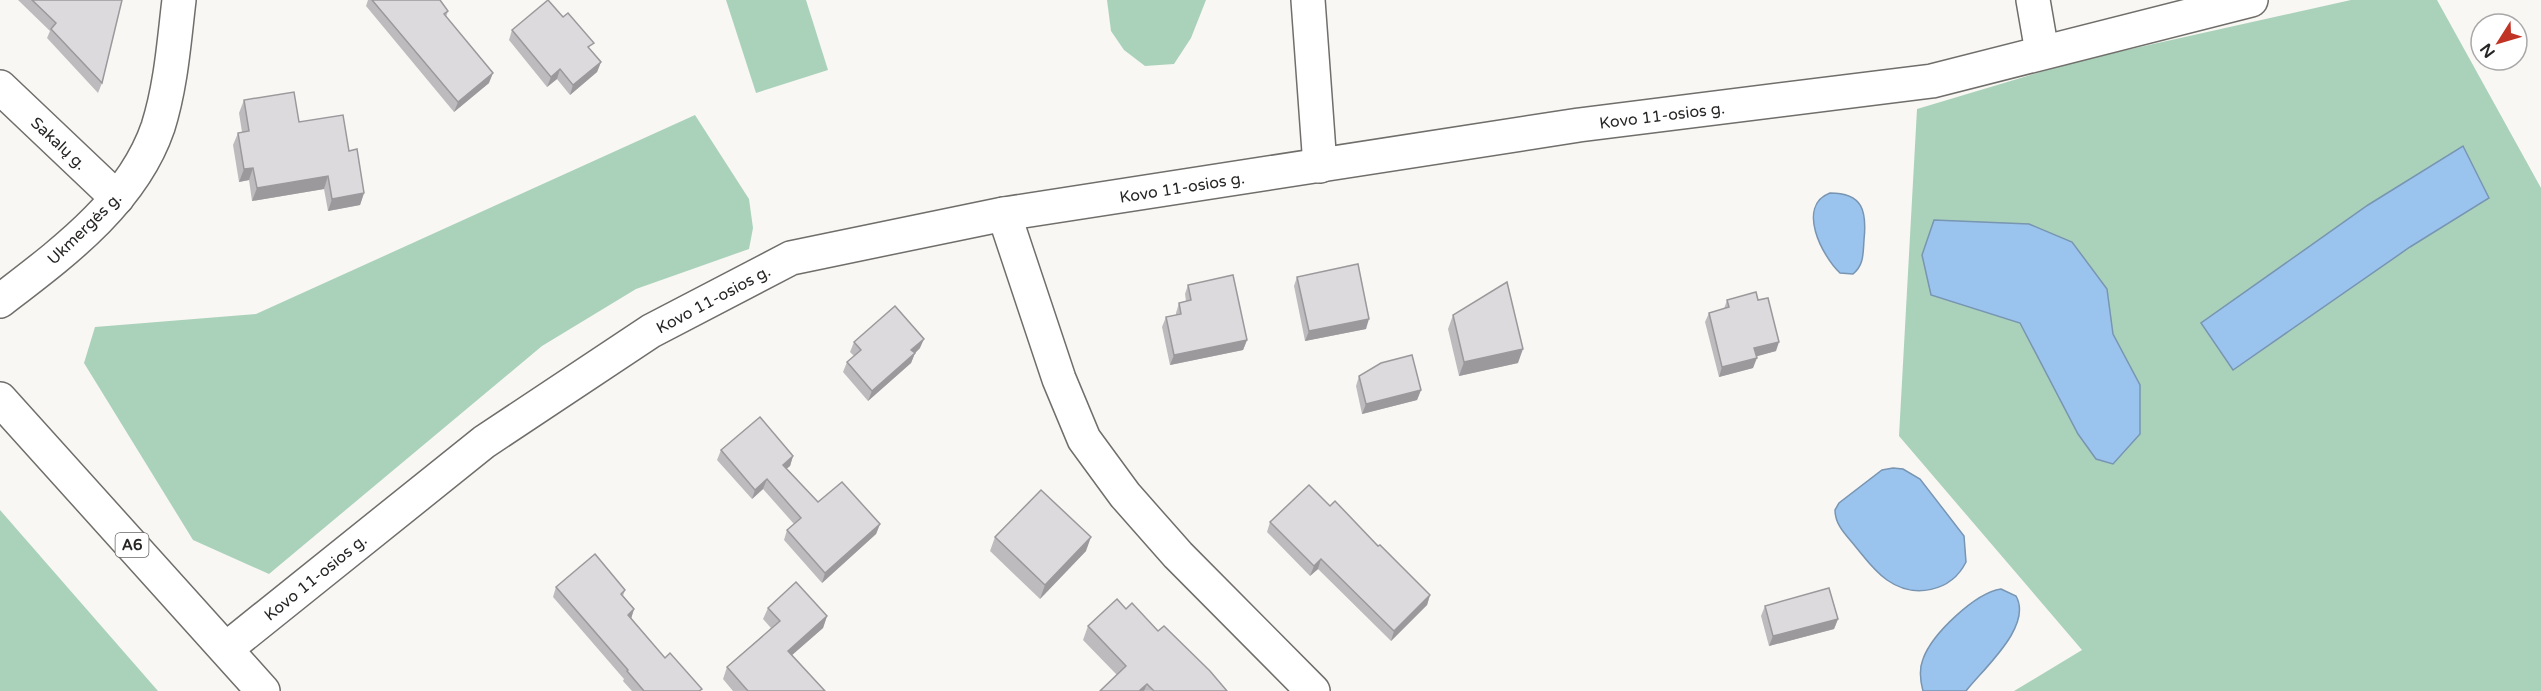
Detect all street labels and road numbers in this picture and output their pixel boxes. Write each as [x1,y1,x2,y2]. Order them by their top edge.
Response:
street label: Kovo 11-osios g. [1598,98,1726,134]
street label: Sakalų g. [26,113,90,174]
street label: Kovo 11-osios g. [1118,168,1246,208]
street label: Ukmergės g. [43,188,126,269]
street label: Kovo 11-osios g. [653,261,774,338]
street label: Kovo 11-osios g. [260,530,371,625]
road number: A6 [116,533,148,557]

